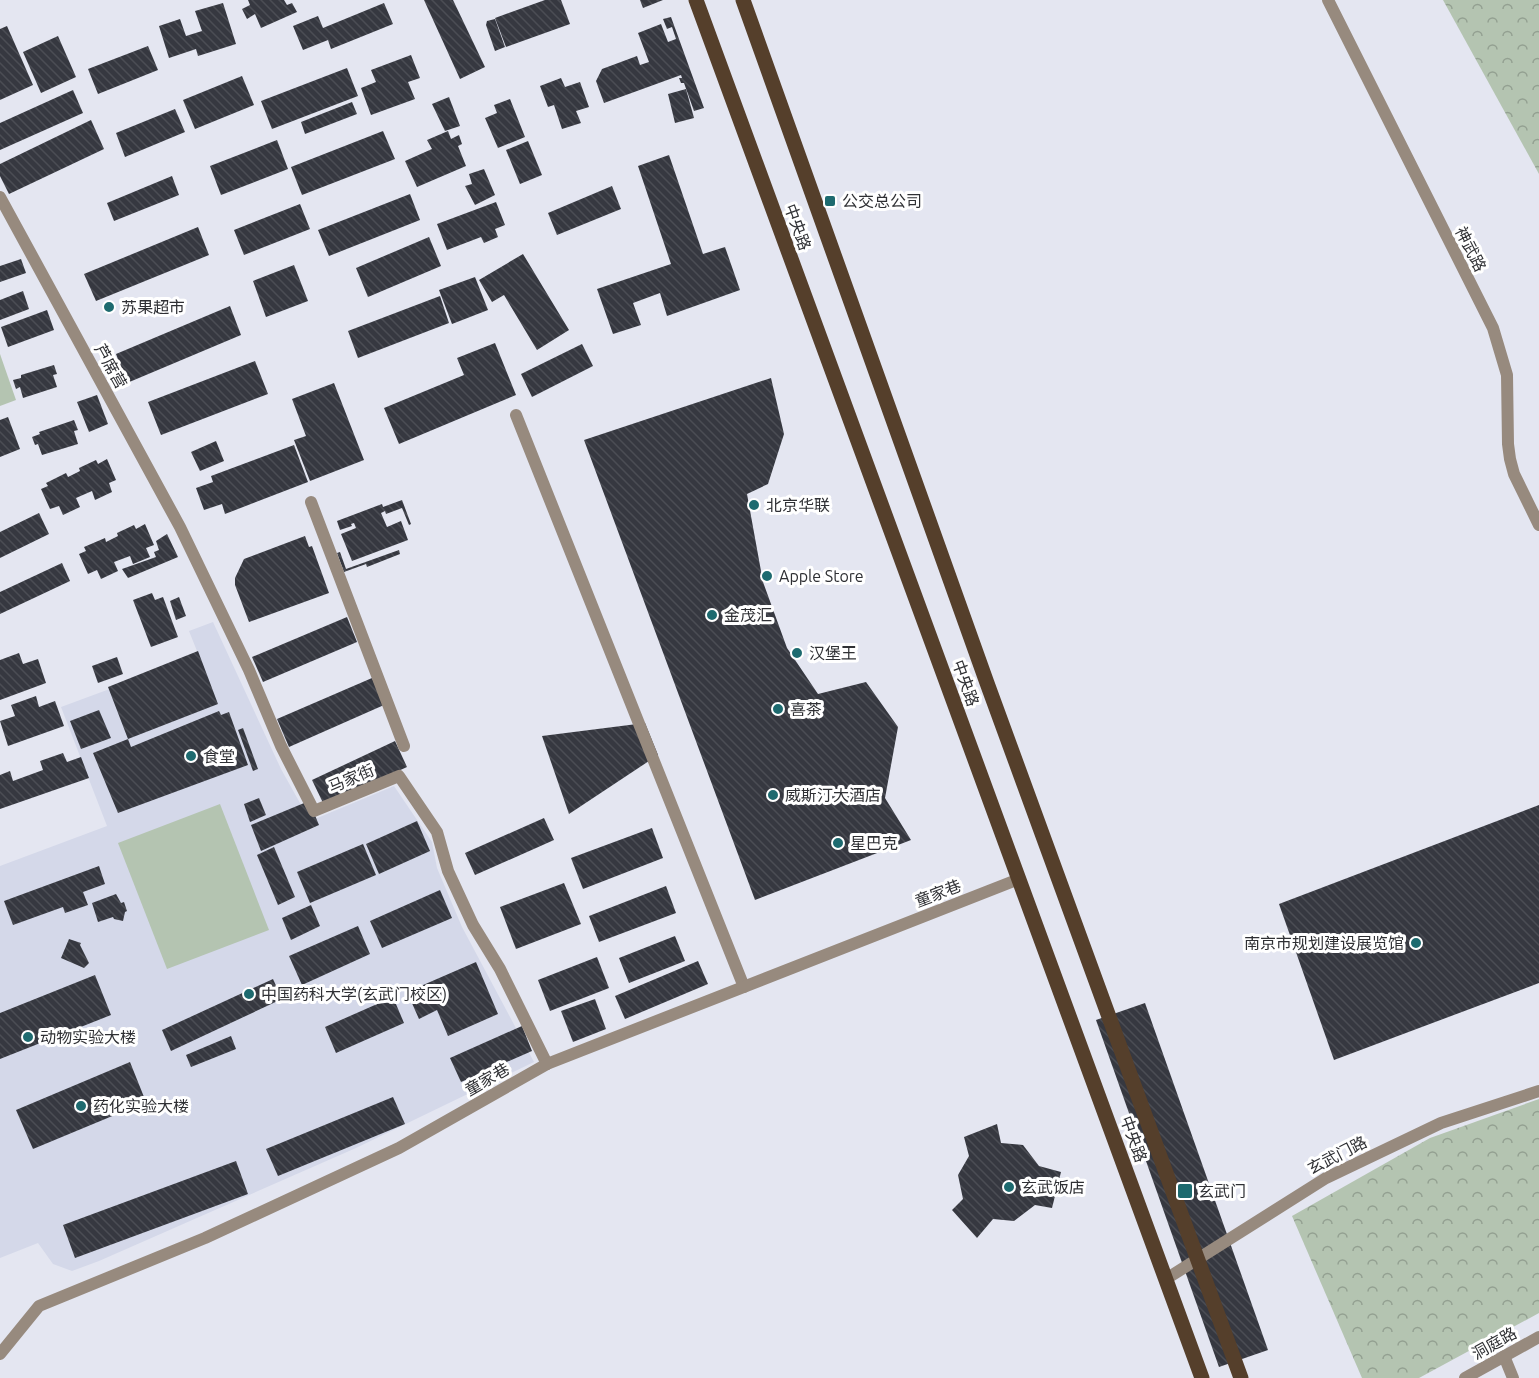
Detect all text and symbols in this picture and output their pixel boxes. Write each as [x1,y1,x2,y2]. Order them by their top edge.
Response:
place label: 公交总公司 [842,192,922,210]
marker: 公交总公司 [823,194,837,208]
street label: 中央路 [781,201,815,253]
street label: 神武路 [1452,224,1490,274]
place label: 苏果超市 [121,298,185,316]
marker: 苏果超市 [102,300,116,314]
street label: 芦席营 [91,341,131,391]
place label: 北京华联 [766,496,830,514]
marker: 北京华联 [747,498,761,512]
place label: Apple Store [779,567,864,585]
marker: Apple Store [760,569,774,583]
place label: 金茂汇 [724,606,772,624]
marker: 金茂汇 [705,608,719,622]
place label: 汉堡王 [809,644,857,662]
marker: 汉堡王 [790,646,804,660]
street label: 中央路 [949,657,983,709]
place label: 喜茶 [790,700,822,718]
marker: 喜茶 [771,702,785,716]
place label: 食堂 [203,747,235,765]
marker: 食堂 [184,749,198,763]
street label: 马家街 [325,760,377,796]
place label: 威斯汀大酒店 [785,786,881,804]
marker: 威斯汀大酒店 [766,788,780,802]
place label: 星巴克 [850,834,898,852]
marker: 星巴克 [831,836,845,850]
street label: 童家巷 [912,876,964,910]
place label: 南京市规划建设展览馆 [1244,934,1404,952]
marker: 南京市规划建设展览馆 [1409,936,1423,950]
place label: 中国药科大学(玄武门校区) [261,985,447,1004]
marker: 中国药科大学(玄武门校区) [242,987,256,1001]
place label: 动物实验大楼 [40,1028,136,1046]
marker: 动物实验大楼 [21,1030,35,1044]
street label: 童家巷 [462,1059,512,1099]
place label: 药化实验大楼 [93,1097,189,1115]
marker: 药化实验大楼 [74,1099,88,1113]
street label: 中央路 [1117,1113,1151,1165]
street label: 玄武门路 [1304,1132,1370,1178]
place label: 玄武饭店 [1021,1178,1085,1196]
marker: 玄武饭店 [1002,1180,1016,1194]
marker: 玄武门 [1176,1182,1194,1200]
place label: 玄武门 [1198,1182,1246,1200]
street label: 洞庭路 [1469,1323,1519,1363]

